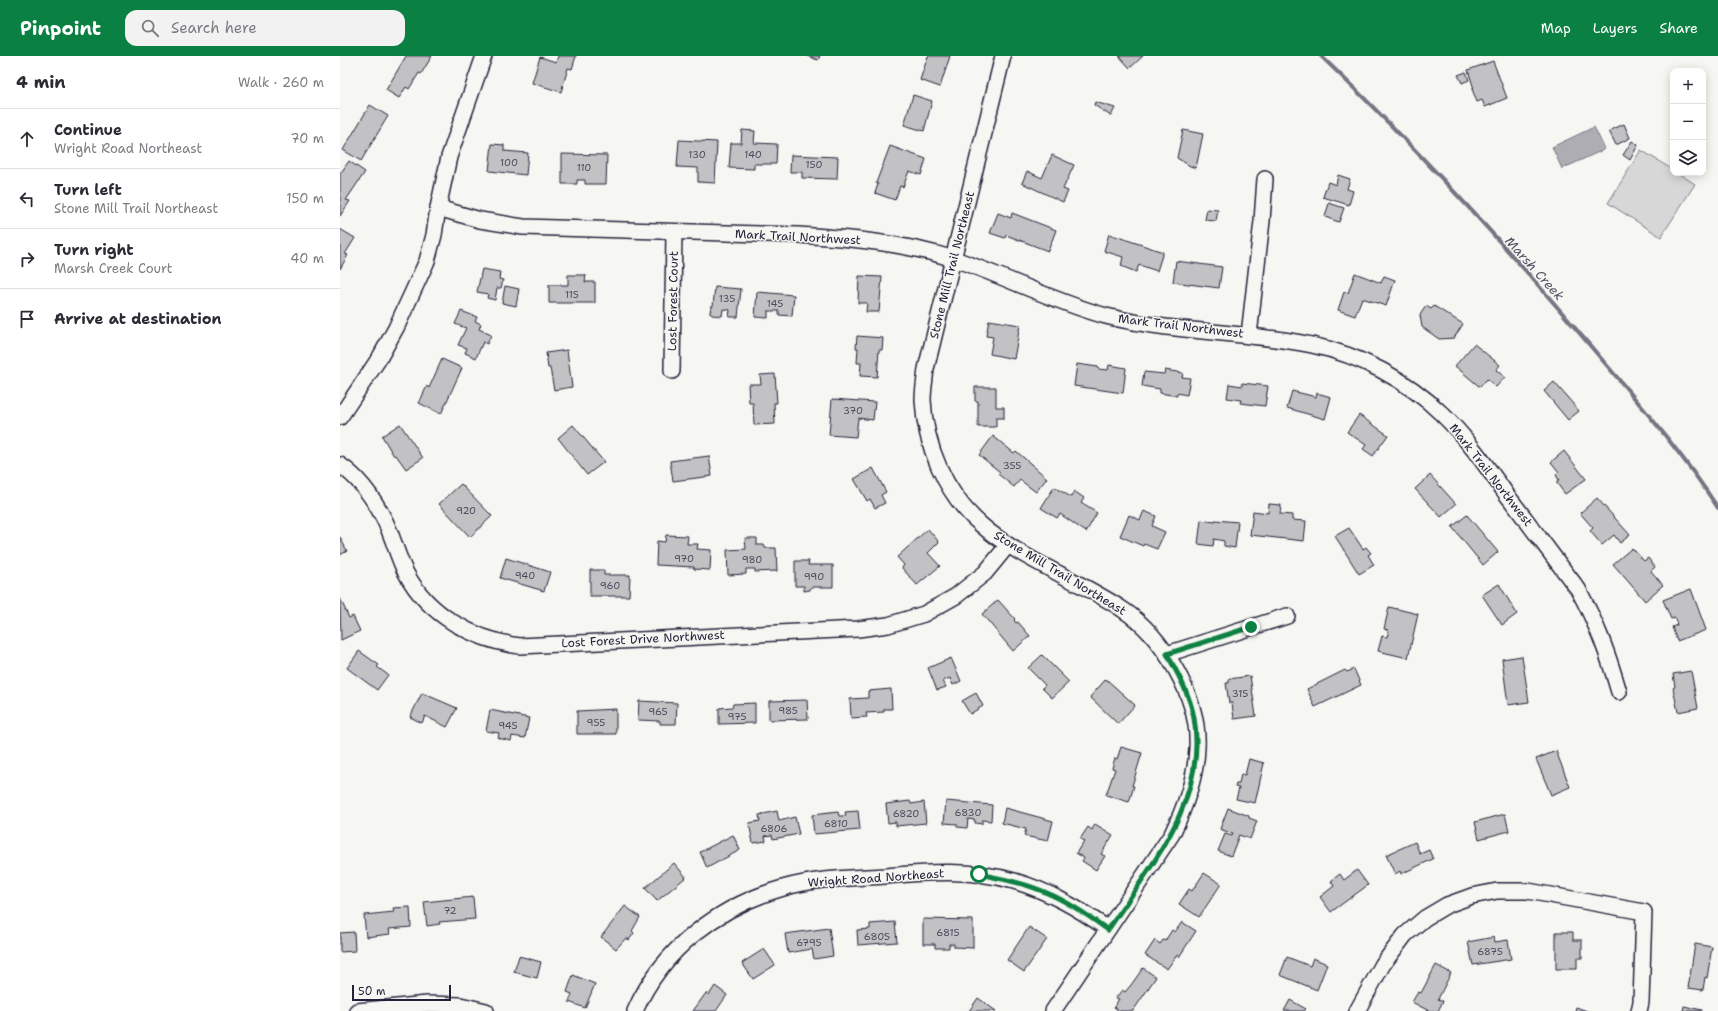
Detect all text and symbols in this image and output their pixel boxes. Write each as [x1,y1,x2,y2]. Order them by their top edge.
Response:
search box [125,10,405,46]
text: Pinpoint [20,16,101,41]
icon: search [139,17,161,39]
text: Search here [171,18,257,38]
text: Map [1541,19,1571,37]
text: Layers [1593,19,1637,37]
text: Share [1659,19,1698,37]
map controls [1670,68,1706,176]
button: + [1670,68,1706,104]
text: 4 min [16,71,66,93]
text: Walk · 260 m [238,74,324,91]
button: − [1670,104,1706,140]
text: Continue [54,120,122,140]
icon: ahead [16,128,38,150]
text: 70 m [290,130,324,147]
text: Wright Road Northeast [54,140,202,157]
button: layers [1670,140,1706,176]
house number: 130 [688,148,706,161]
house number: 140 [744,148,762,161]
house number: 100 [500,156,518,169]
house number: 150 [805,158,823,171]
house number: 110 [577,161,591,174]
text: Turn left [54,180,122,200]
icon: left [16,188,38,210]
text: 150 m [286,190,324,207]
street label: Stone Mill Trail Northeast [926,190,978,340]
text: Stone Mill Trail Northeast [54,200,218,217]
street label: Mark Trail Northwest [735,226,861,248]
water label: Marsh Creek [1501,233,1568,304]
text: Turn right [54,240,134,260]
icon: right [16,248,38,270]
text: 40 m [290,250,324,267]
street label: Lost Forest Court [664,251,682,351]
text: Marsh Creek Court [54,260,172,277]
house number: 115 [565,288,579,301]
house number: 135 [719,292,735,305]
house number: 145 [767,297,783,310]
icon: arrive [16,308,38,330]
text: Arrive at destination [54,309,222,329]
street label: Mark Trail Northwest [1117,310,1245,342]
house number: 370 [843,404,863,417]
street label: Mark Trail Northwest [1446,420,1536,530]
house number: 355 [1003,459,1021,472]
house number: 920 [456,504,476,517]
street label: Stone Mill Trail Northeast [991,527,1129,619]
house number: 970 [674,552,694,565]
house number: 980 [742,553,762,566]
house number: 940 [515,569,535,582]
house number: 990 [804,570,824,583]
house number: 960 [600,579,620,592]
route end [1242,618,1260,636]
street label: Lost Forest Drive Northwest [561,627,725,651]
house number: 315 [1232,687,1248,700]
house number: 985 [778,704,798,717]
house number: 965 [648,705,668,718]
house number: 975 [727,710,747,723]
house number: 955 [587,716,605,729]
house number: 945 [498,719,518,732]
house number: 6830 [955,806,981,819]
house number: 6820 [893,807,919,820]
house number: 6810 [824,817,848,830]
house number: 6806 [760,822,788,835]
street label: Wright Road Northeast [807,865,945,891]
route start [970,865,988,883]
house number: 72 [443,904,457,917]
house number: 6815 [936,926,960,939]
house number: 6805 [864,930,890,943]
house number: 6795 [796,936,822,949]
house number: 6875 [1477,945,1503,958]
scale bar [352,983,451,1002]
text: 50 m [358,984,386,999]

